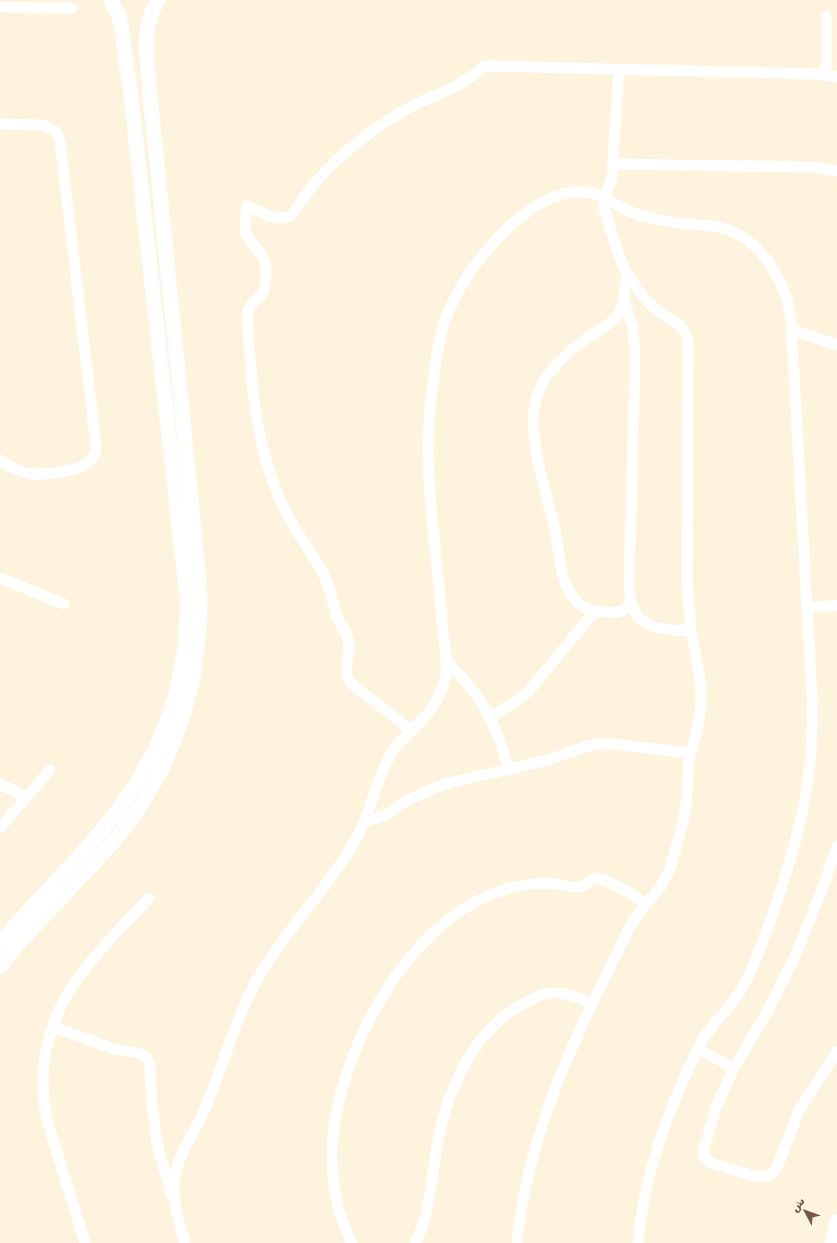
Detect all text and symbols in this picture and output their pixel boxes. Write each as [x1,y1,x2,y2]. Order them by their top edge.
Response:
north arrow [785,1191,825,1231]
text: ش [788,1195,808,1215]

